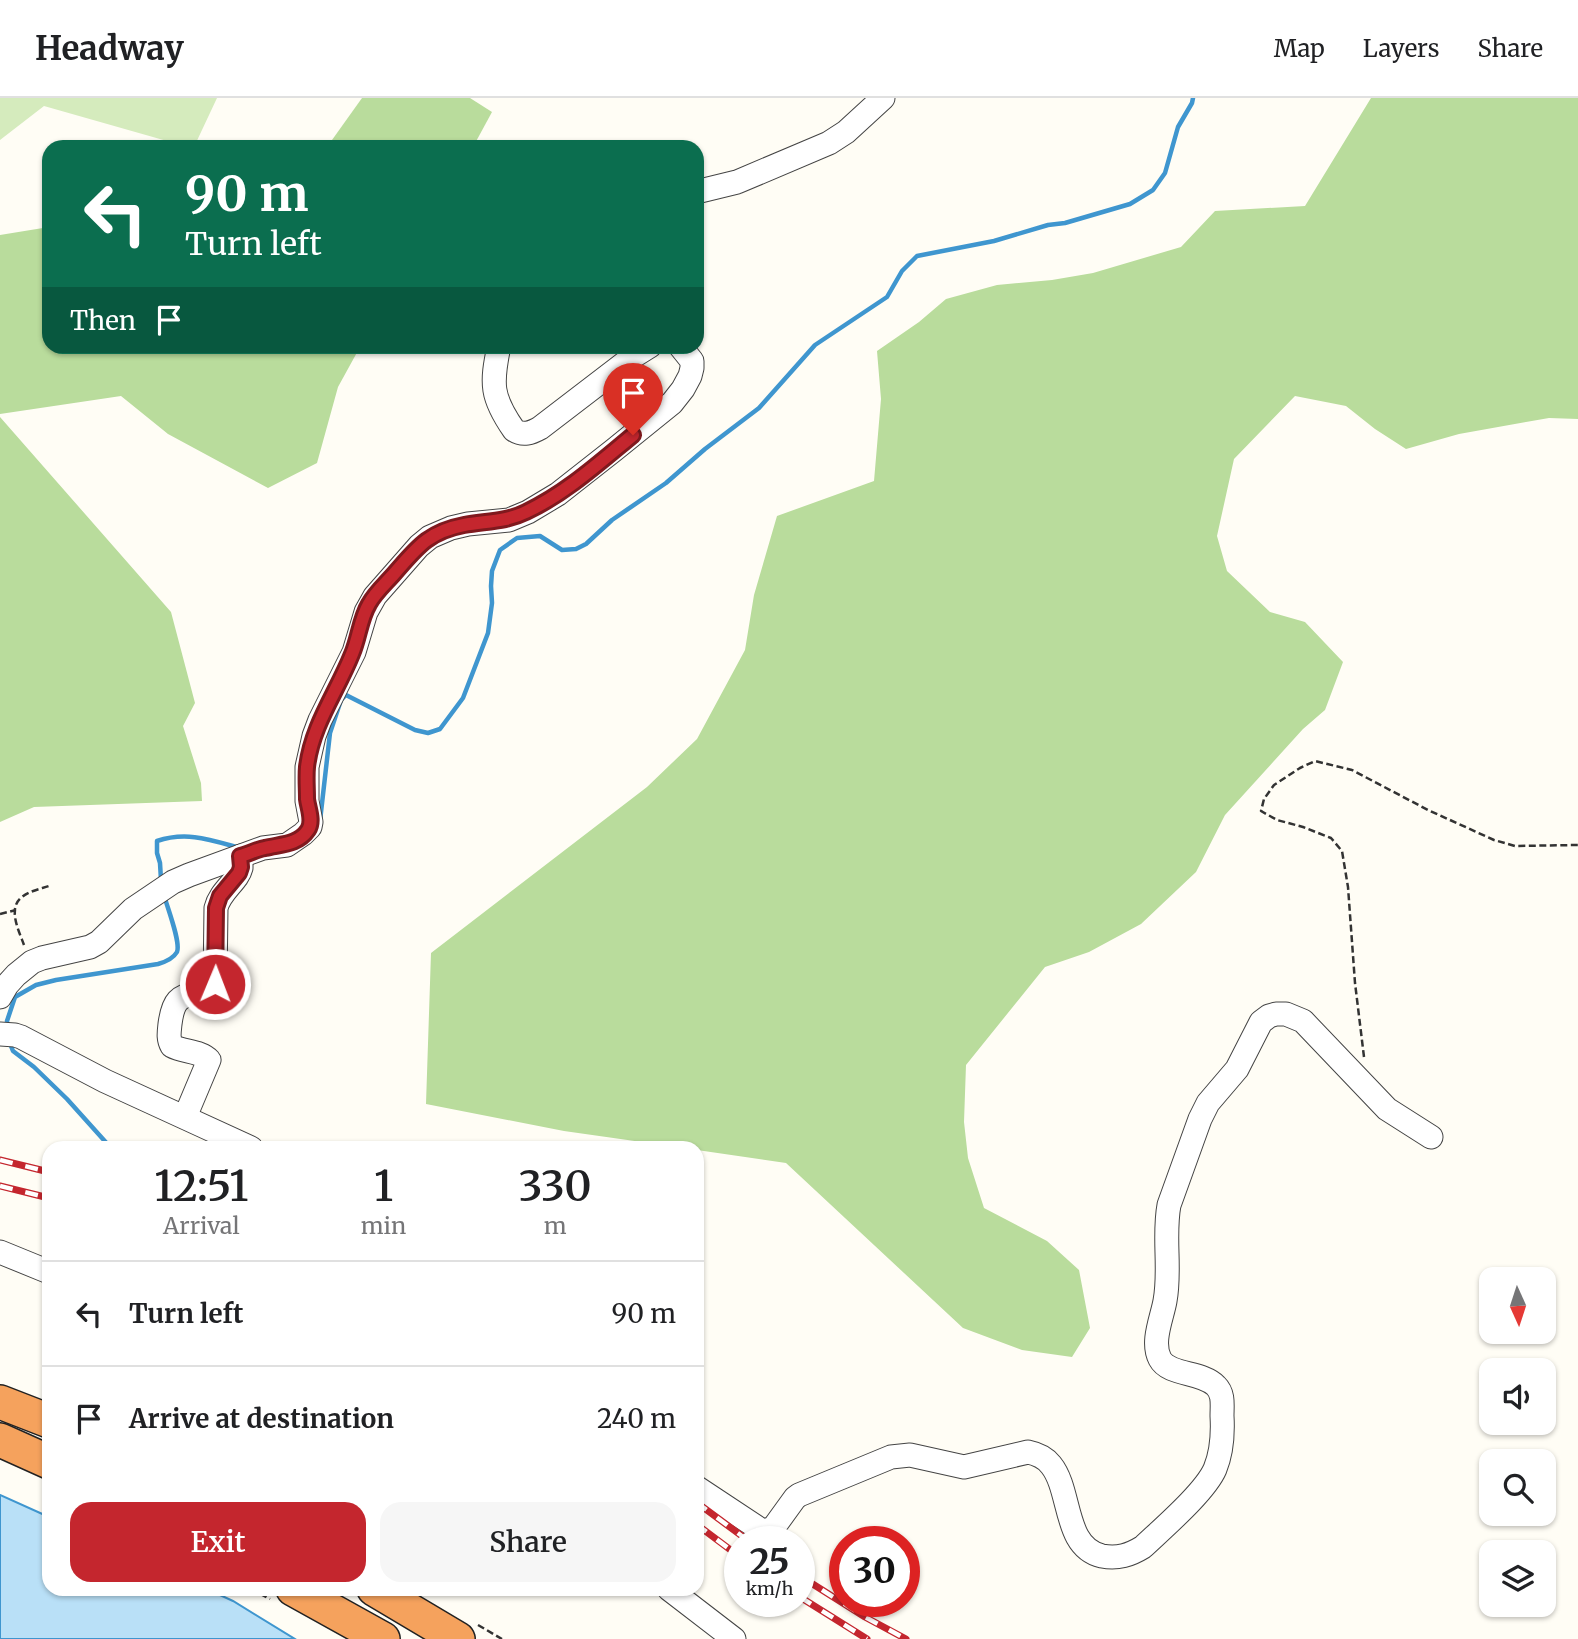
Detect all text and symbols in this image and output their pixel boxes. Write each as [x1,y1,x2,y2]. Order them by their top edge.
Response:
text: Headway [35,28,184,69]
text: Map [1274,33,1325,64]
text: Layers [1363,33,1439,64]
text: Share [1477,33,1543,64]
text: 90 m [185,163,309,224]
icon: left [70,168,161,259]
text: Turn left [185,224,322,264]
icon: arrive [150,301,188,339]
text: Then [70,304,136,337]
pin [603,363,663,435]
icon: arrive [614,374,652,412]
position arrow [178,947,252,1021]
text: 12:51 [154,1160,248,1212]
text: 1 [374,1160,393,1212]
text: 330 [519,1160,592,1212]
text: Arrival [163,1211,240,1240]
text: min [361,1211,406,1240]
text: m [544,1211,567,1240]
north arrow [1479,1267,1556,1344]
map controls [1479,1267,1556,1617]
icon: left [70,1295,108,1333]
text: Turn left [129,1297,243,1330]
text: 90 m [612,1297,676,1330]
button: sound [1479,1358,1556,1435]
icon: arrive [70,1400,108,1438]
text: Arrive at destination [129,1402,394,1435]
text: 240 m [597,1402,676,1435]
button: search [1479,1449,1556,1526]
button: Exit [70,1502,366,1582]
button: Share [380,1502,676,1582]
speed limit sign: 30 [829,1526,920,1617]
text: 25 [749,1540,790,1584]
button: layers [1479,1540,1556,1617]
text: km/h [746,1577,793,1600]

